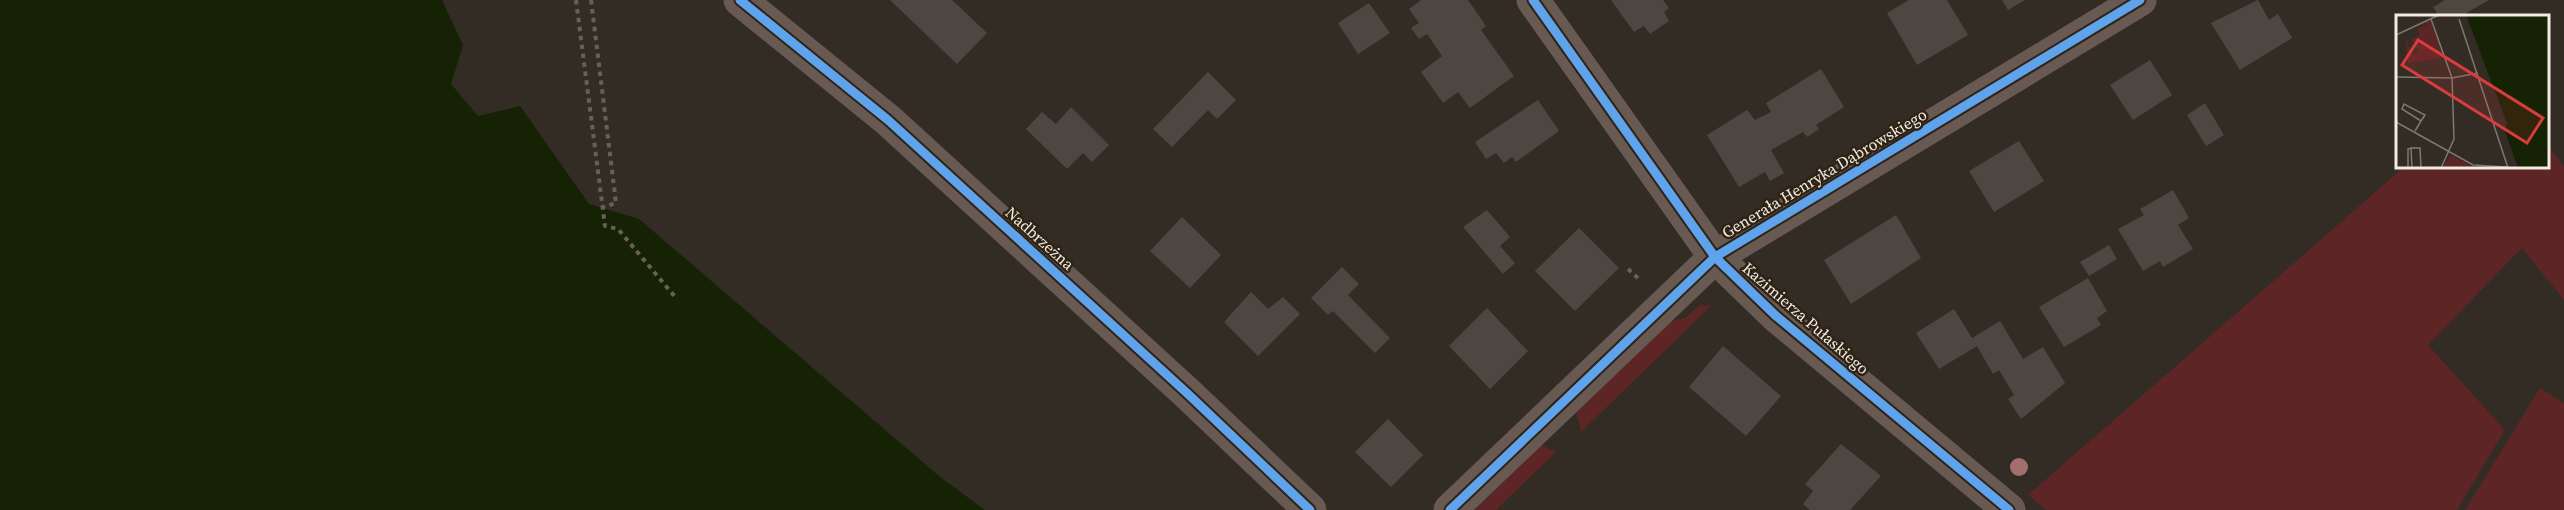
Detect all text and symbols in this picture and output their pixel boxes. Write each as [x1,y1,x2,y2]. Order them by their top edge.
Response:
inset map [2396,15,2549,168]
street label: Generała Henryka Dąbrowskiego [1717,103,1931,243]
street label: Nadbrzeżna [1001,201,1080,275]
street label: Kazimierza Pułaskiego [1738,257,1874,379]

